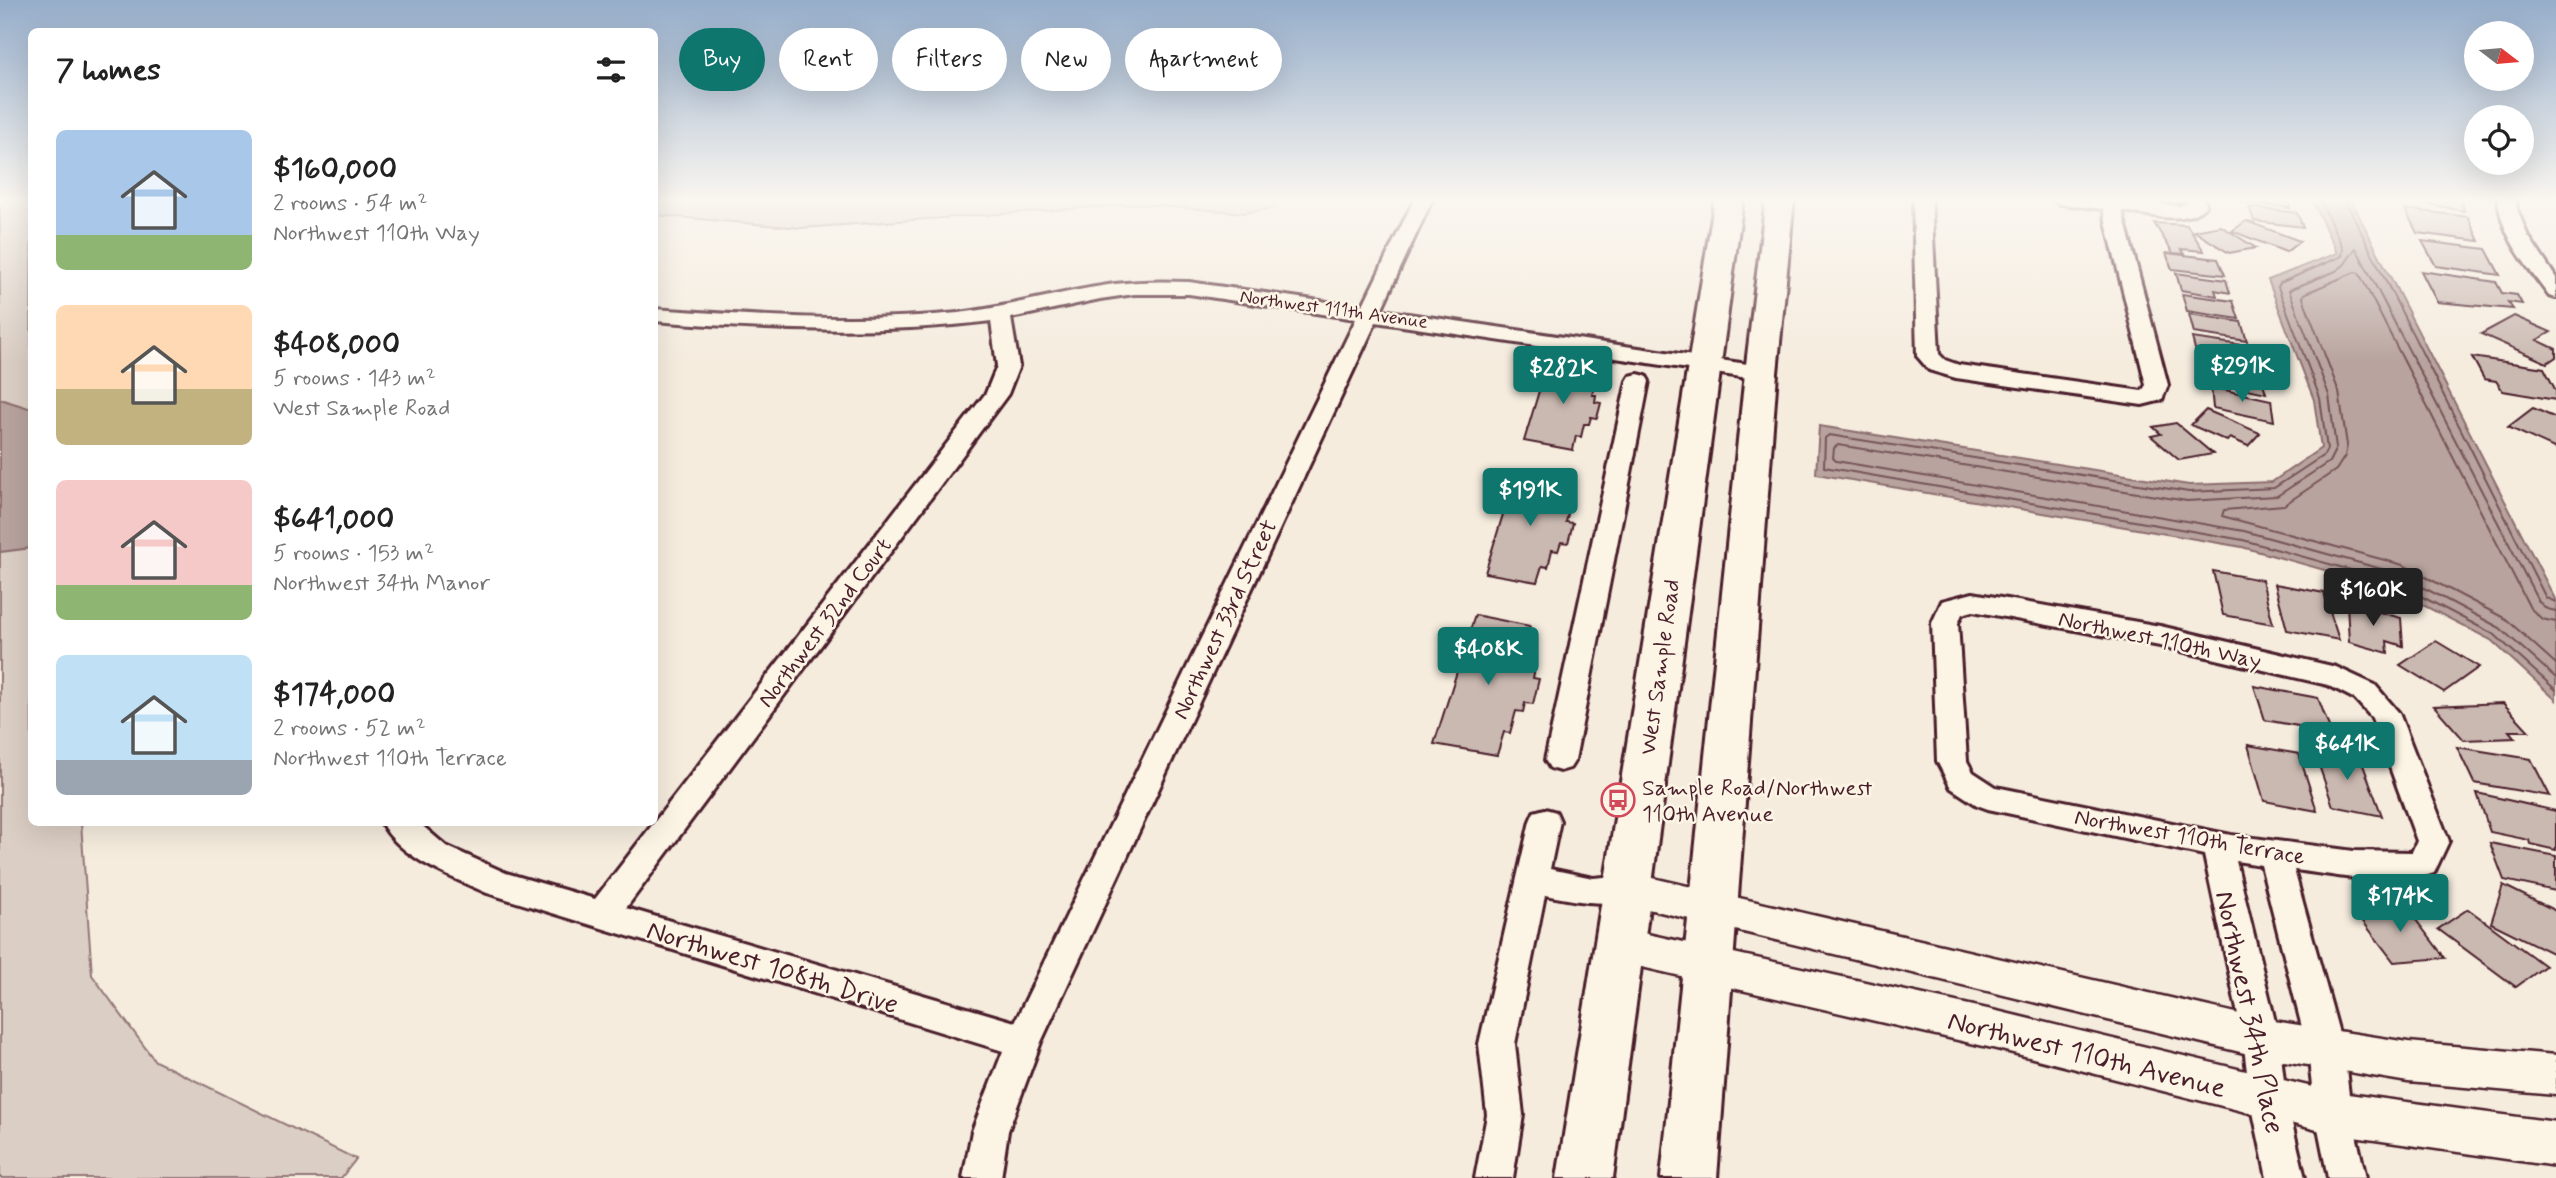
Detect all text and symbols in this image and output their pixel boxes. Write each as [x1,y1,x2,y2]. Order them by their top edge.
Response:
north arrow [2464,21,2534,91]
map controls [2464,21,2534,175]
chip: Buy [679,28,765,91]
chip: Rent [779,28,878,91]
chip: Filters [892,28,1007,91]
chip: New [1021,28,1111,91]
chip: Apartment [1125,28,1282,91]
text: 7 homes [56,51,161,90]
icon: filters [592,51,630,89]
button: locate [2464,105,2534,175]
text: $160,000 [273,150,397,189]
icon: home [112,158,196,242]
text: 2 rooms · 54 m² [273,189,427,219]
text: Northwest 110th Way [273,219,480,249]
street label: Northwest 111th Avenue [1238,284,1429,335]
text: $408,000 [273,325,400,364]
icon: home [112,333,196,417]
pin: $291K [2193,344,2291,404]
pin: $282K [1514,346,1612,406]
text: $291K [2210,352,2274,382]
text: $282K [1529,354,1597,384]
text: 5 rooms · 143 m² [273,364,436,394]
text: West Sample Road [273,394,450,424]
pin: $191K [1481,468,1579,528]
text: $191K [1499,476,1561,506]
text: $641,000 [273,500,394,539]
icon: home [112,508,196,592]
street label: Northwest 33rd Street [1166,515,1285,724]
street label: Northwest 32nd Court [752,532,899,714]
text: 5 rooms · 153 m² [273,539,434,569]
pin: $160K [2324,568,2422,628]
text: Northwest 34th Manor [273,569,490,599]
text: $160K [2340,576,2406,606]
street label: West Sample Road [1634,577,1688,757]
street label: Northwest 110th Way [2055,605,2264,677]
pin: $408K [1439,628,1537,687]
text: $408K [1454,635,1522,665]
text: $174,000 [273,675,395,714]
icon: home [112,683,196,767]
text: 2 rooms · 52 m² [273,714,426,744]
pin: $641K [2298,722,2396,782]
text: $641K [2315,730,2379,760]
text: Northwest 110th Terrace [273,744,507,774]
place label: Sample Road/Northwest 110th Avenue [1642,774,1872,830]
bus stop icon: Sample Road/Northwest 110th Avenue [1599,781,1637,819]
street label: Northwest 110th Terrace [2072,803,2308,873]
pin: $174K [2351,874,2449,934]
text: $174K [2367,882,2433,912]
street label: Northwest 34th Place [2205,888,2292,1137]
street label: Northwest 108th Drive [642,912,903,1024]
street label: Northwest 110th Avenue [1944,1003,2229,1108]

